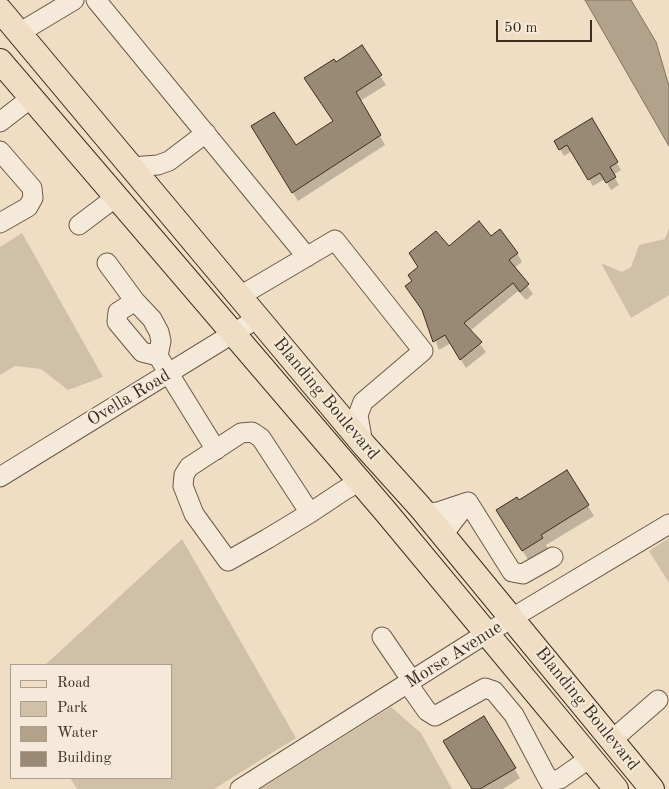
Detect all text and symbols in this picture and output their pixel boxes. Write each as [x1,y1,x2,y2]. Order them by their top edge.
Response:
scale bar [499,10,595,42]
text: 50 m [504,21,538,36]
street label: Blanding Boulevard [268,333,384,465]
street label: Ovella Road [83,365,175,431]
street label: Morse Avenue [402,617,506,693]
street label: Blanding Boulevard [530,643,644,775]
legend [10,664,172,779]
text: Road [57,676,90,691]
text: Park [57,701,88,716]
text: Water [57,726,98,741]
text: Building [57,751,112,766]

